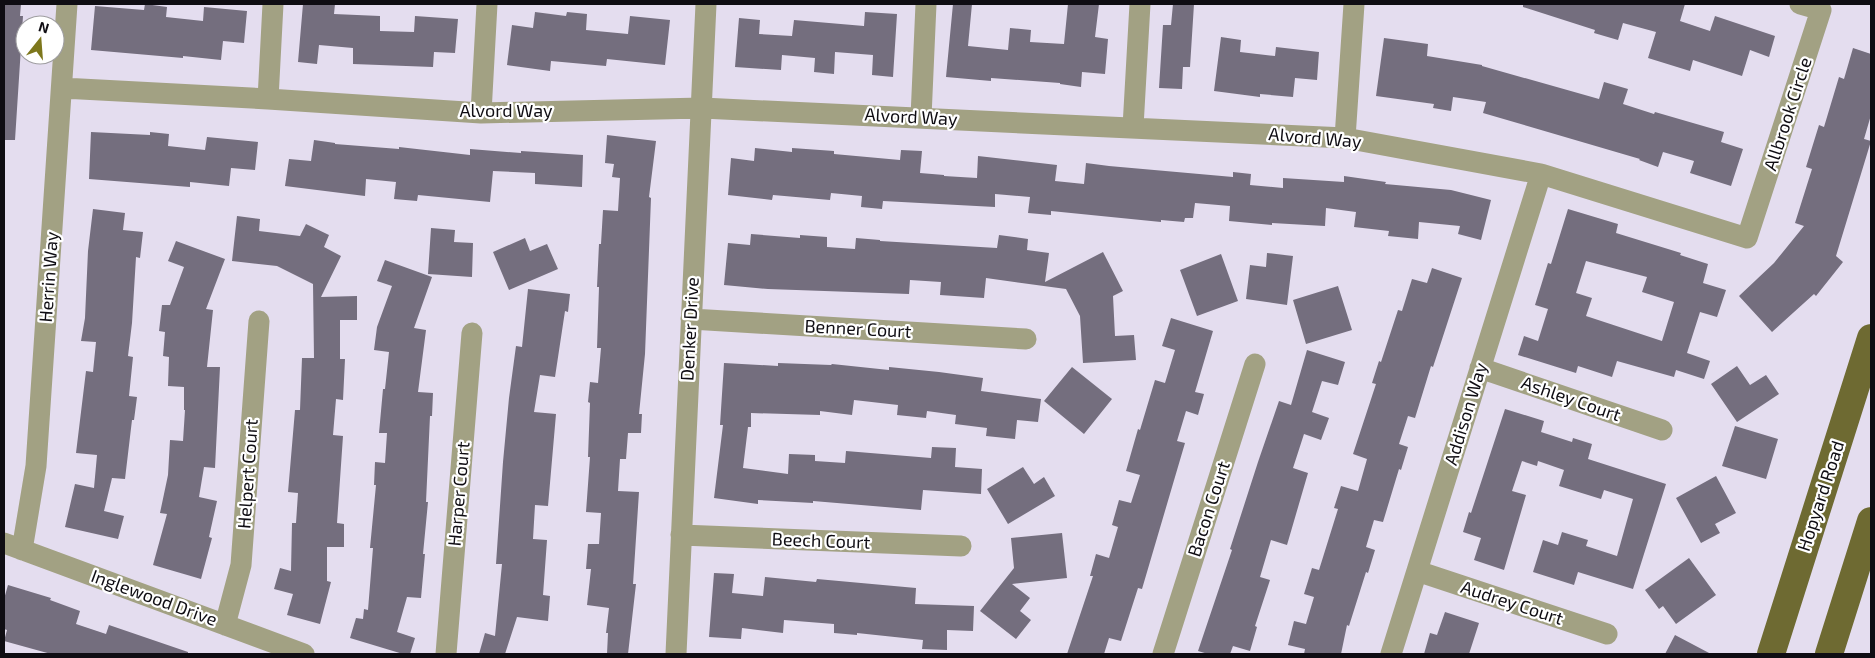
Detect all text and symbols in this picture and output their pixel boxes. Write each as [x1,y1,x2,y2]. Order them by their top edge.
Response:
north arrow [15,15,65,65]
text: N [37,17,51,37]
street label: Allbrook Circle [1758,54,1816,173]
street label: Alvord Way [459,99,553,121]
street label: Alvord Way [864,103,959,129]
street label: Alvord Way [1268,122,1363,152]
street label: Herrin Way [34,230,62,323]
street label: Denker Drive [675,276,703,382]
street label: Benner Court [804,314,912,342]
street label: Addison Way [1439,359,1491,468]
street label: Ashley Court [1519,371,1624,425]
street label: Helpert Court [232,418,262,530]
street label: Hopyard Road [1792,438,1848,554]
street label: Harper Court [442,441,474,547]
street label: Bacon Court [1182,458,1234,559]
street label: Beech Court [771,527,871,553]
street label: Inglewood Drive [88,564,220,630]
street label: Audrey Court [1458,575,1566,629]

